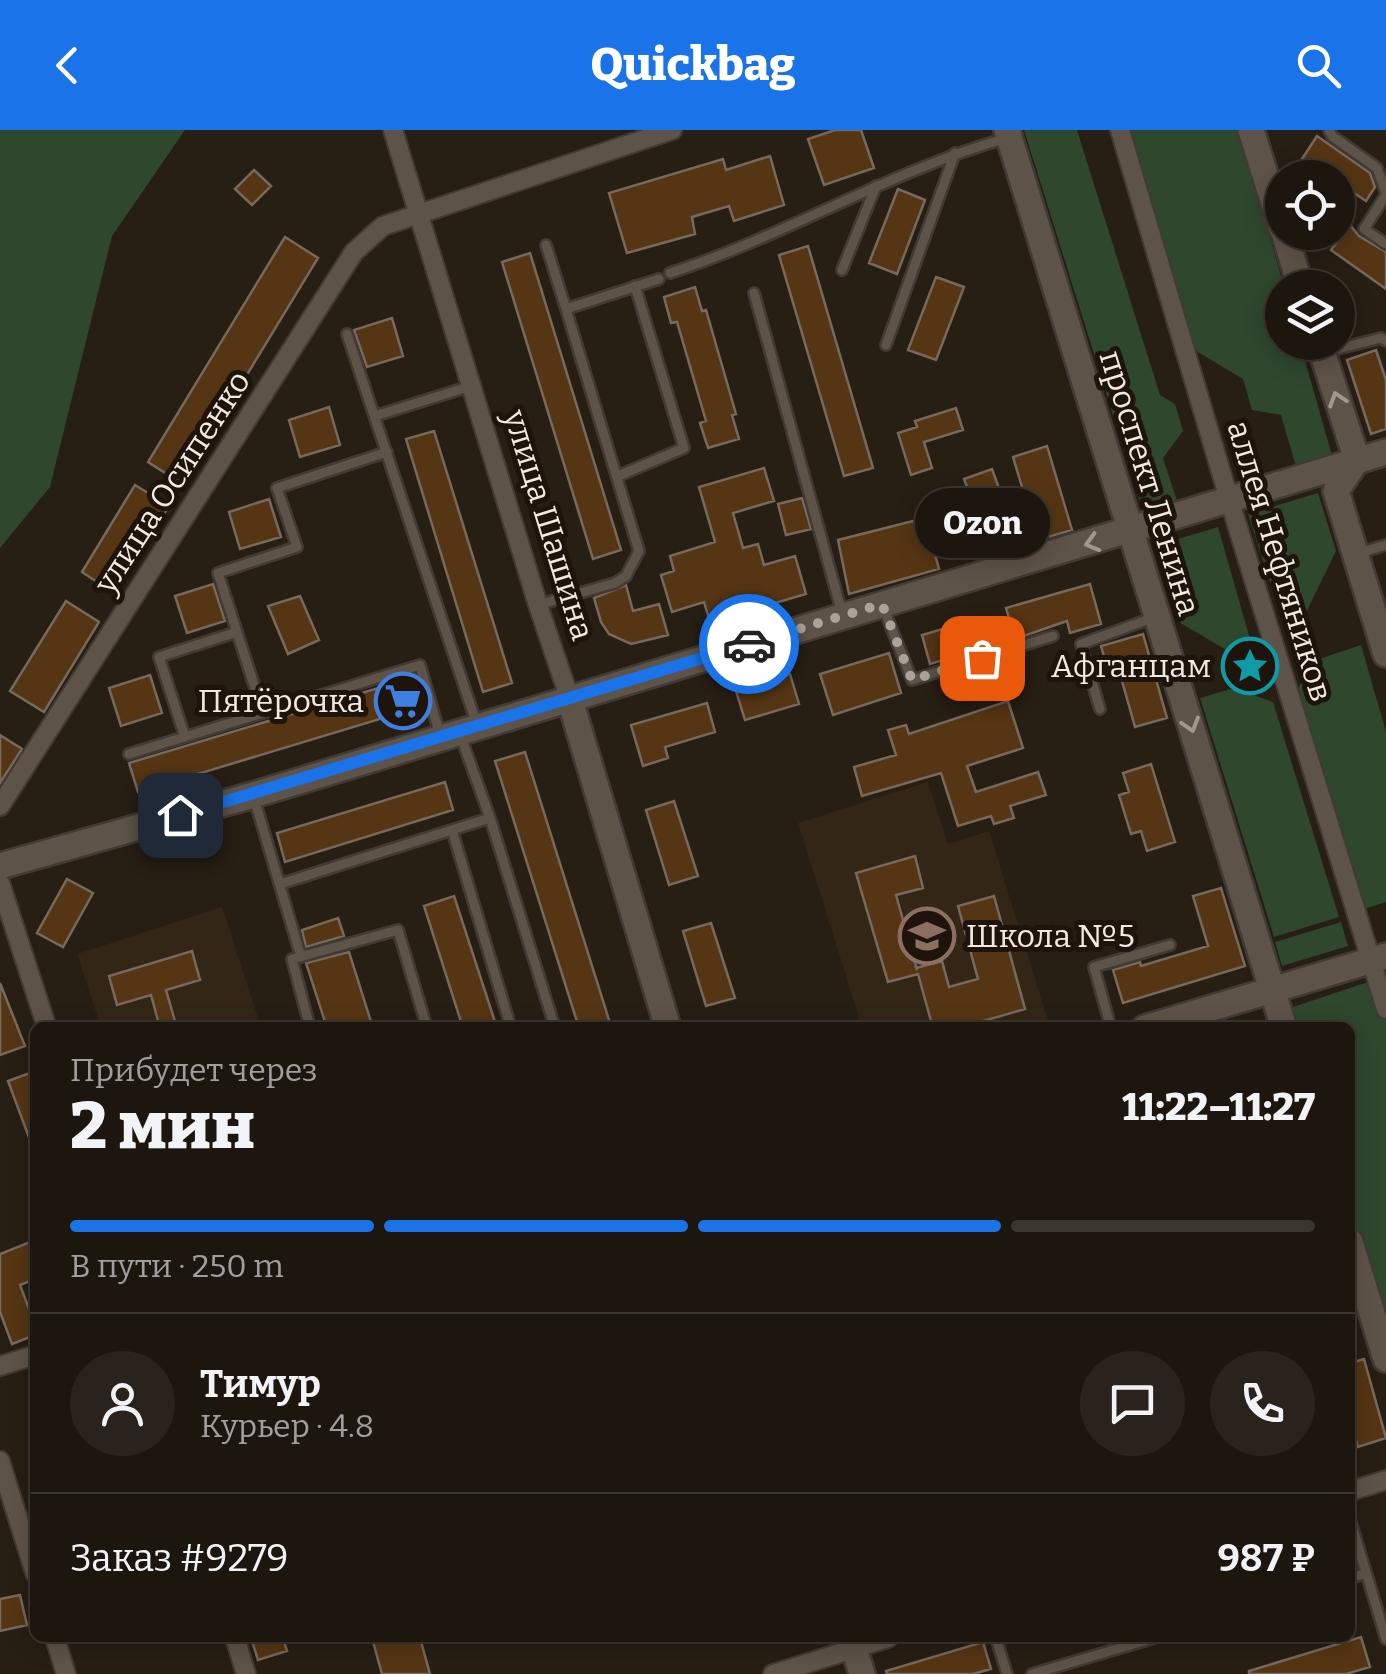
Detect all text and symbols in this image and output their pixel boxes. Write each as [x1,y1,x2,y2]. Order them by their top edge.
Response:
icon: back [40,38,95,93]
text: Quickbag [590,38,796,92]
icon: search [1291,38,1346,93]
map controls [1265,160,1355,360]
button: locate [1265,160,1355,250]
button: layers [1265,270,1355,360]
street label: проспект Ленина [1092,346,1208,620]
street label: улица Осипенко [85,364,258,601]
one-way arrow [1328,391,1349,408]
street label: улица Шашина [496,404,602,645]
street label: аллея Нефтяников [1219,416,1341,706]
callout: Ozon [914,488,1050,558]
text: Ozon [943,504,1022,542]
one-way arrow [1085,531,1102,552]
courier [699,594,799,694]
pin [940,616,1025,701]
icon: car [722,617,777,672]
icon: bag [955,631,1010,686]
place icon: Афганцам [1220,636,1280,696]
place label: Афганцам [1051,647,1211,685]
supermarket icon: Пятёрочка [373,671,433,731]
place label: Пятёрочка [198,682,364,720]
one-way arrow [1179,716,1200,733]
pin [138,773,223,858]
icon: home [153,788,208,843]
school or university icon: Школа №5 [897,906,957,966]
place label: Школа №5 [966,917,1135,955]
text: Прибудет через [70,1051,317,1089]
text: 11:22–11:27 [1122,1084,1315,1130]
text: 2 мин [70,1087,255,1165]
text: В пути · 250 m [70,1247,284,1285]
button: person [70,1351,175,1456]
button: chat [1080,1351,1185,1456]
button: phone [1210,1351,1315,1456]
text: Тимур [200,1361,321,1407]
text: Курьер · 4.8 [200,1407,374,1445]
text: Заказ #9279 [70,1535,288,1581]
text: 987 ₽ [1217,1535,1315,1581]

